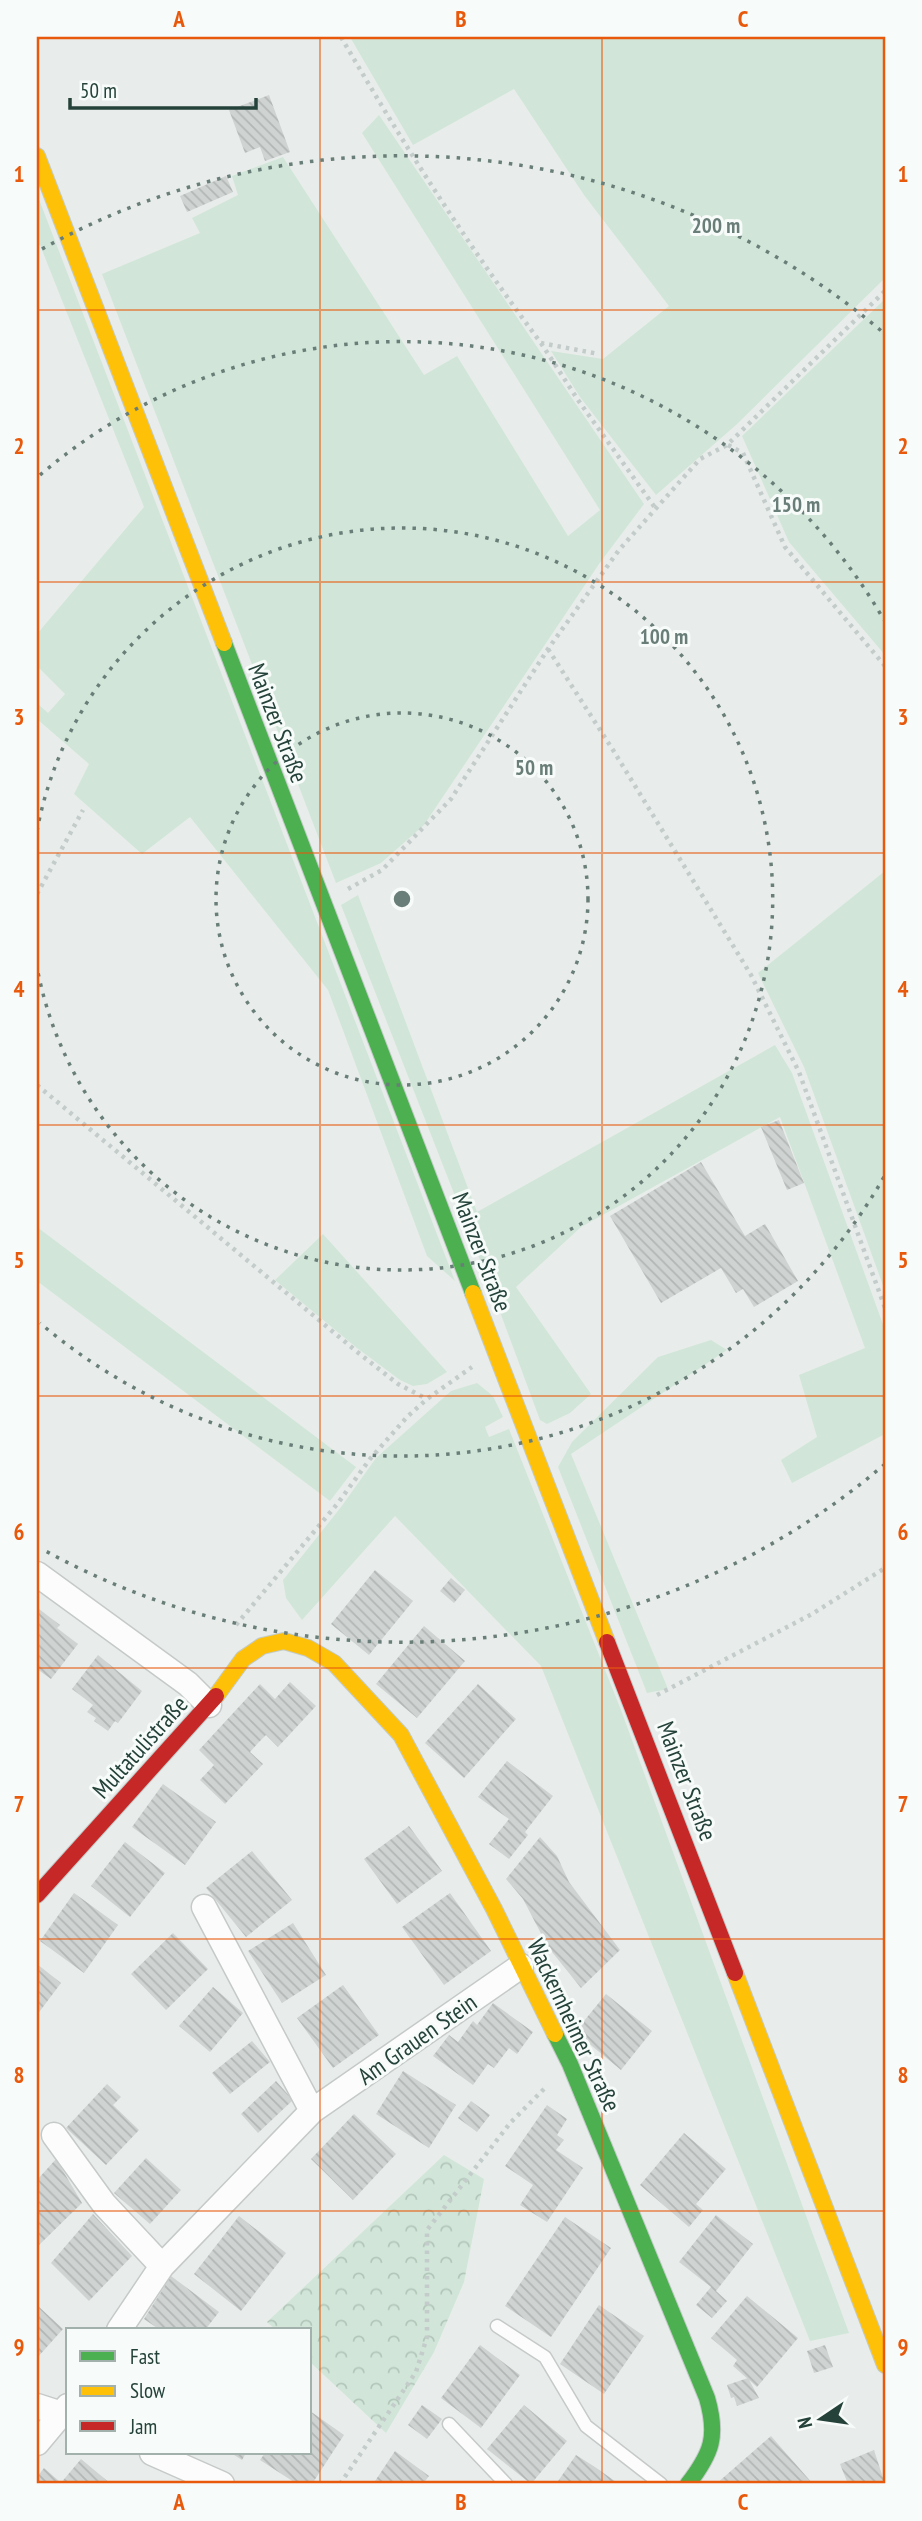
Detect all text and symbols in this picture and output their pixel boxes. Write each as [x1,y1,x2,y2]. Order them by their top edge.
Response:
text: A [172,4,185,33]
text: B [455,4,467,33]
text: C [738,4,749,33]
scale bar [70,66,256,110]
text: 50 m [80,77,117,104]
text: 1 [14,159,25,188]
text: 1 [898,159,909,188]
text: 200 m [692,212,740,239]
text: 2 [14,431,25,460]
text: 2 [898,431,909,460]
text: 150 m [772,491,820,518]
text: 100 m [640,623,688,650]
street label: Mainzer Straße [241,659,315,787]
text: 3 [14,702,25,731]
text: 3 [898,702,909,731]
text: 50 m [515,754,553,781]
centre of rings [390,887,414,911]
text: 4 [14,974,25,1003]
text: 4 [898,974,909,1003]
street label: Mainzer Straße [445,1188,519,1316]
text: 5 [14,1245,25,1274]
text: 5 [898,1245,909,1274]
text: 6 [14,1517,25,1546]
text: 6 [898,1517,909,1546]
street label: Multatulistraße [86,1689,194,1805]
street label: Mainzer Straße [650,1717,724,1845]
text: 7 [14,1789,25,1818]
text: 7 [898,1789,909,1818]
street label: Wackernheimer Straße [520,1934,628,2116]
street label: Am Grauen Stein [351,1987,483,2091]
text: 8 [14,2060,25,2089]
text: 8 [898,2060,909,2089]
legend [66,2328,312,2454]
text: 9 [14,2332,25,2361]
text: 9 [898,2332,909,2361]
text: Fast [130,2343,160,2370]
text: Slow [130,2377,166,2404]
north arrow [786,2384,856,2454]
text: Jam [129,2413,157,2440]
text: N [792,2415,817,2431]
text: A [172,2487,185,2516]
text: B [455,2487,467,2516]
text: C [738,2487,749,2516]

